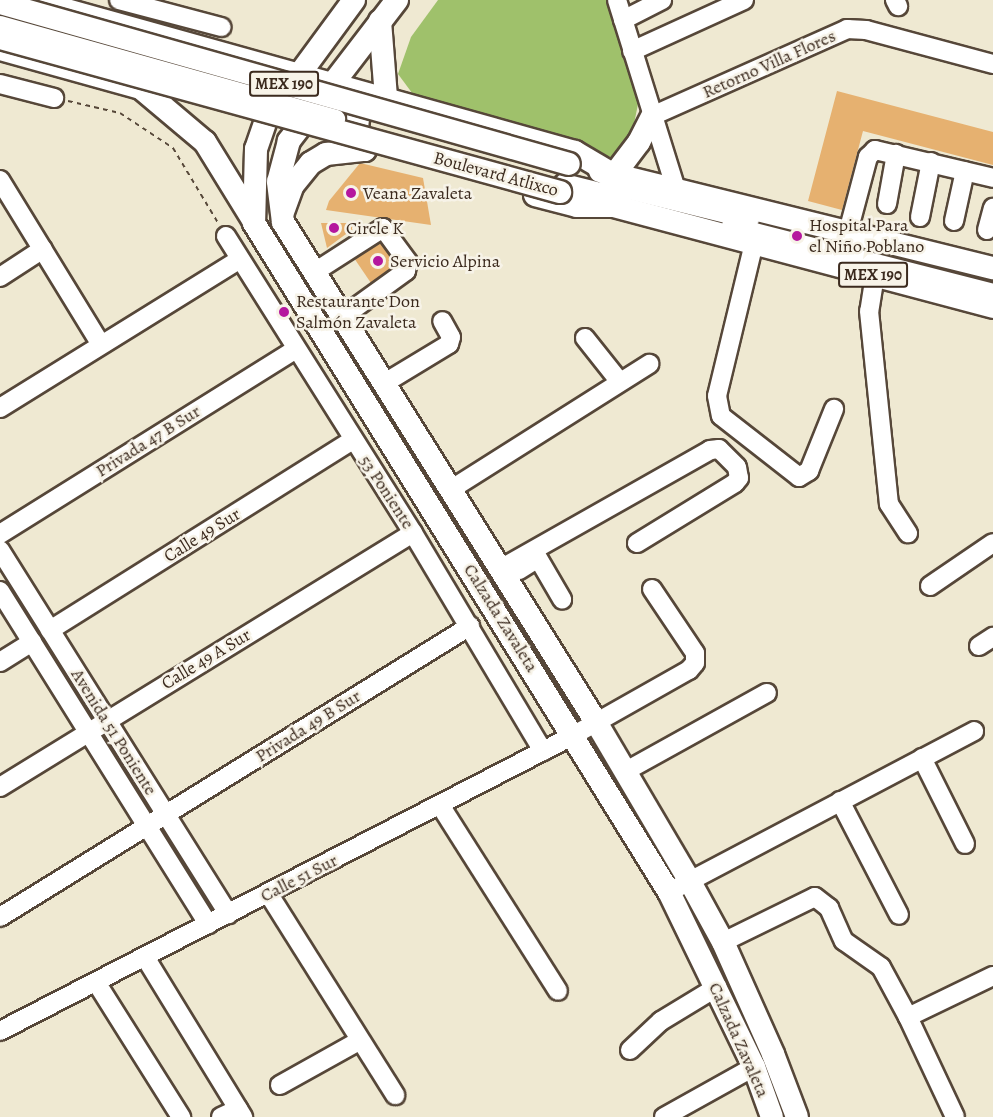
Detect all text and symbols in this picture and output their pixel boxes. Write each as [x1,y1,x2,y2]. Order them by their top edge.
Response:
street label: Retorno Villa Flores [699,25,839,103]
road number: MEX 190 [248,71,320,97]
street label: Boulevard Atlixco [431,147,561,201]
place label: Veana Zavaleta [363,182,472,204]
marker: Veana Zavaleta [344,186,358,200]
place label: Hospital Para el Niño Poblano [809,215,924,258]
place label: Circle K [346,217,404,239]
marker: Circle K [327,221,341,235]
marker: Hospital Para el Niño Poblano [790,229,804,243]
place label: Servicio Alpina [390,250,500,272]
marker: Servicio Alpina [371,254,385,268]
road number: MEX 190 [837,262,909,288]
place label: Restaurante Don Salmón Zavaleta [296,291,420,334]
marker: Restaurante Don Salmón Zavaleta [277,305,291,319]
street label: Privada 47 B Sur [92,400,204,482]
street label: 53 Poniente [355,451,419,533]
street label: Calle 49 Sur [160,503,244,567]
street label: Calzada Zavaleta [459,560,543,676]
street label: Calle 49 A Sur [157,624,255,694]
street label: Avenida 51 Poniente [66,665,162,799]
street label: Privada 49 B Sur [251,685,365,767]
street label: Calle 51 Sur [257,849,341,907]
street label: Calzada Zavaleta [704,979,774,1101]

